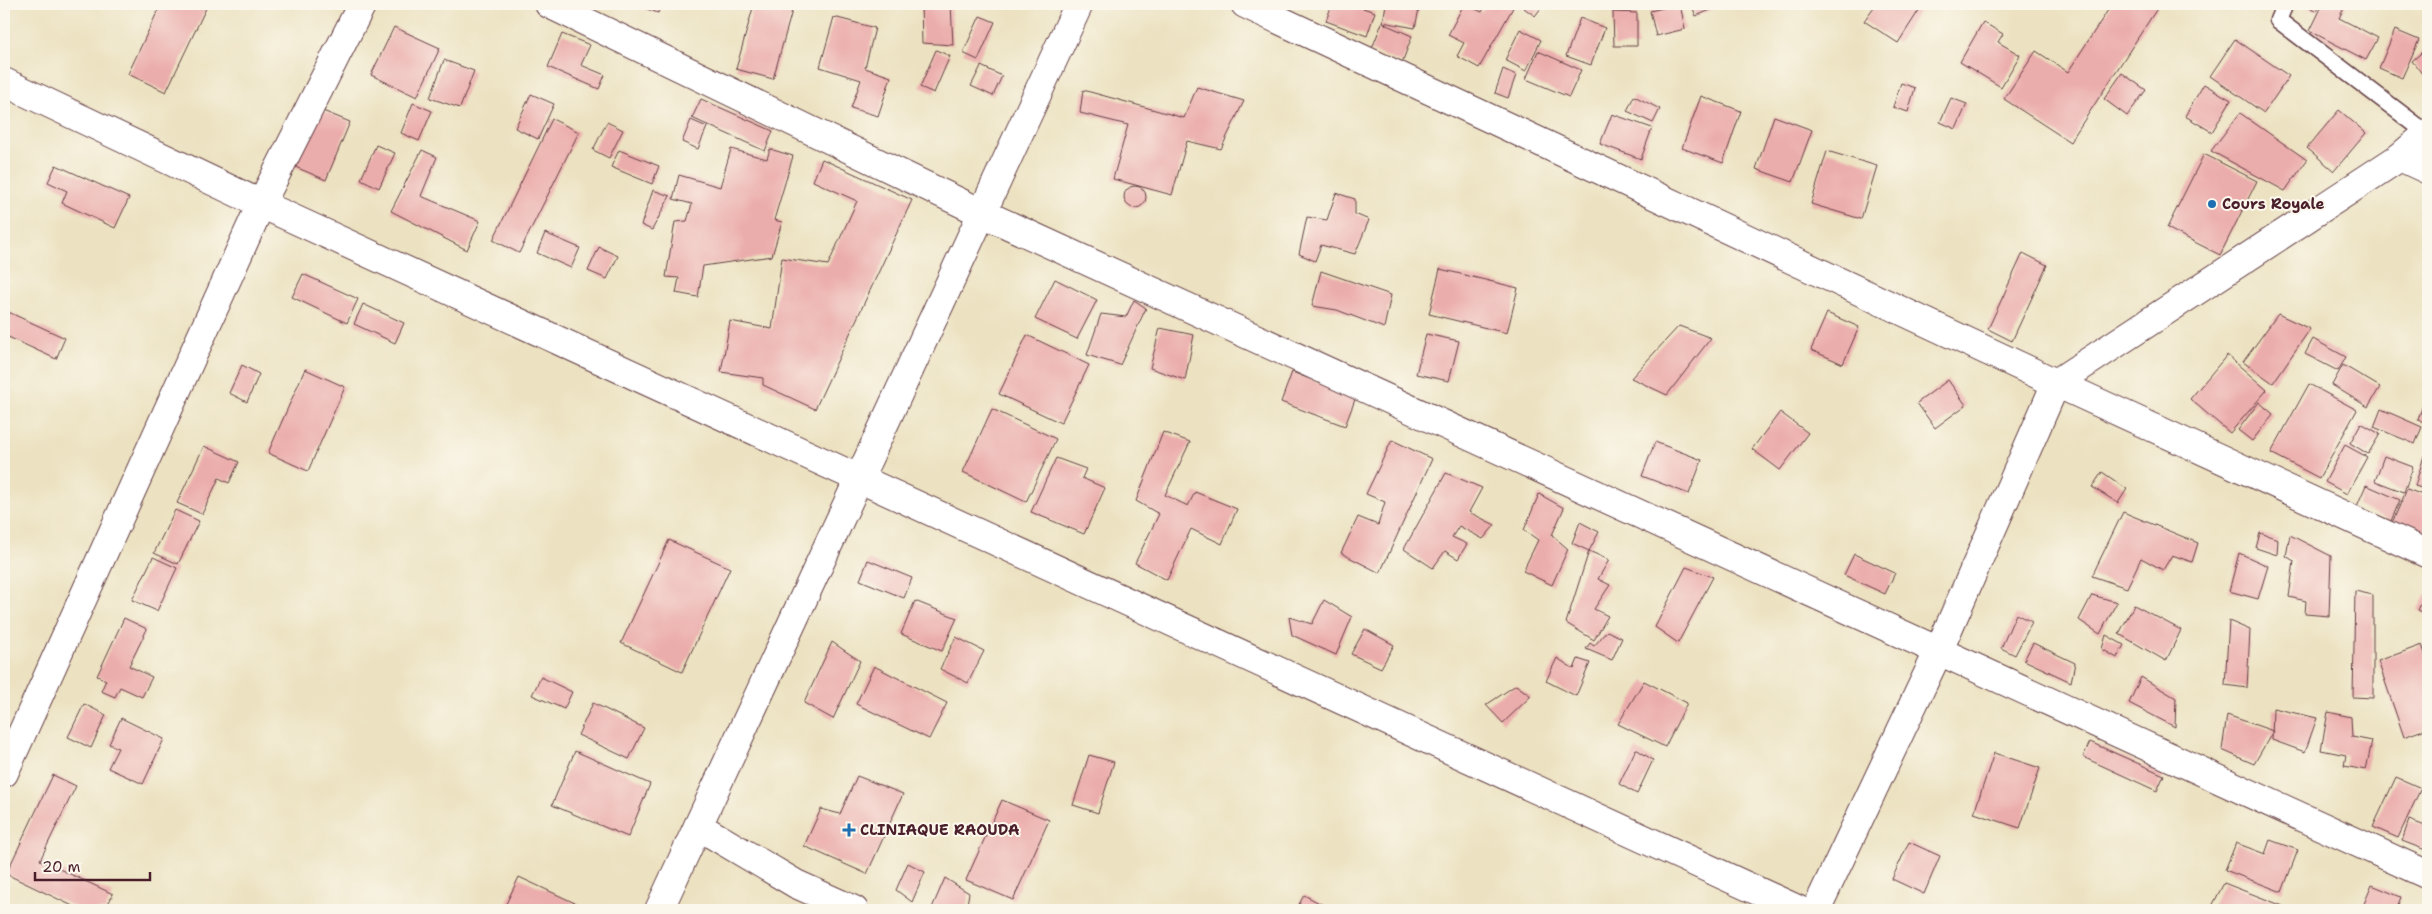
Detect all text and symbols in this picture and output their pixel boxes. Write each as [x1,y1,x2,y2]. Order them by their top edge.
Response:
place label: Cours Royale [2222,194,2325,214]
marker: Cours Royale [2206,198,2218,210]
place label: CLINIAQUE RAOUDA [860,820,1020,840]
marker: CLINIAQUE RAOUDA [842,823,856,837]
scale bar [35,849,150,881]
text: 20 m [42,857,81,877]

